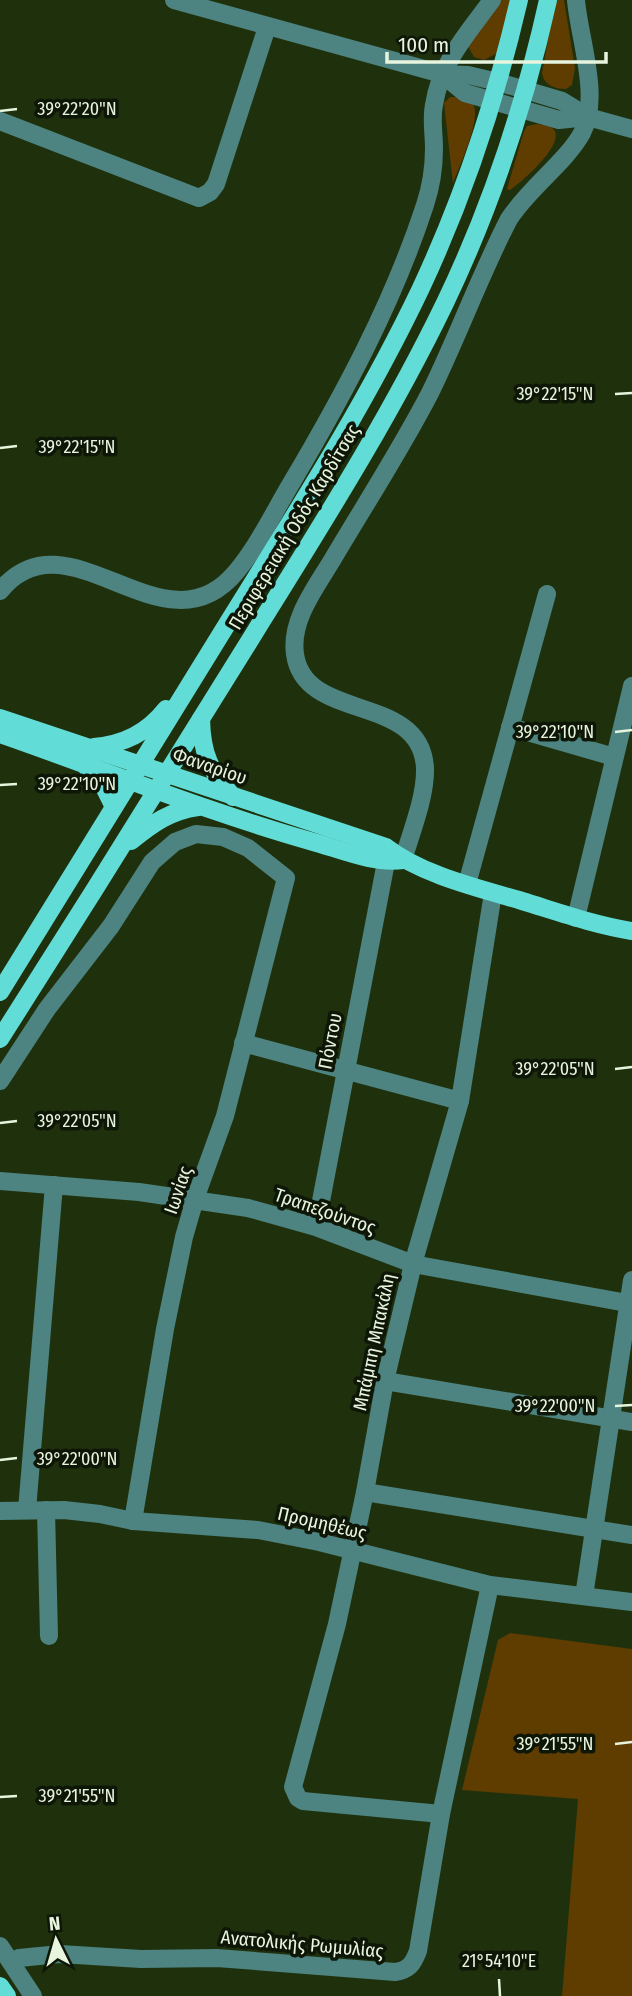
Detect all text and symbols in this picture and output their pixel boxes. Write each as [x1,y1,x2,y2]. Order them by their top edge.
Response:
scale bar [387,21,606,65]
text: 100 m [398,32,449,58]
text: 39°22'20"N [37,98,117,120]
text: 39°22'15"N [516,383,594,405]
street label: Περιφερειακή Οδός Καρδίτσας [223,420,365,634]
text: 39°22'15"N [38,436,116,458]
text: 39°22'10"N [516,721,594,743]
street label: Φαναρίου [170,743,250,789]
text: 39°22'10"N [38,773,116,795]
street label: Πόντου [313,1011,347,1071]
text: 39°22'05"N [515,1058,595,1080]
text: 39°22'05"N [37,1110,117,1132]
street label: Ιωνίας [159,1163,197,1217]
street label: Τραπεζούντος [271,1183,379,1239]
street label: Μπάμπη Μπακάλη [348,1271,400,1413]
text: 39°22'00"N [515,1395,595,1417]
text: 39°22'00"N [37,1448,117,1470]
street label: Προμηθέως [275,1502,369,1544]
text: 39°21'55"N [517,1733,593,1755]
text: 39°21'55"N [39,1785,115,1807]
north arrow [21,1905,91,1975]
text: N [48,1912,61,1936]
street label: Ανατολικής Ρωμυλίας [220,1925,384,1963]
text: 21°54'10"E [462,1950,536,1972]

